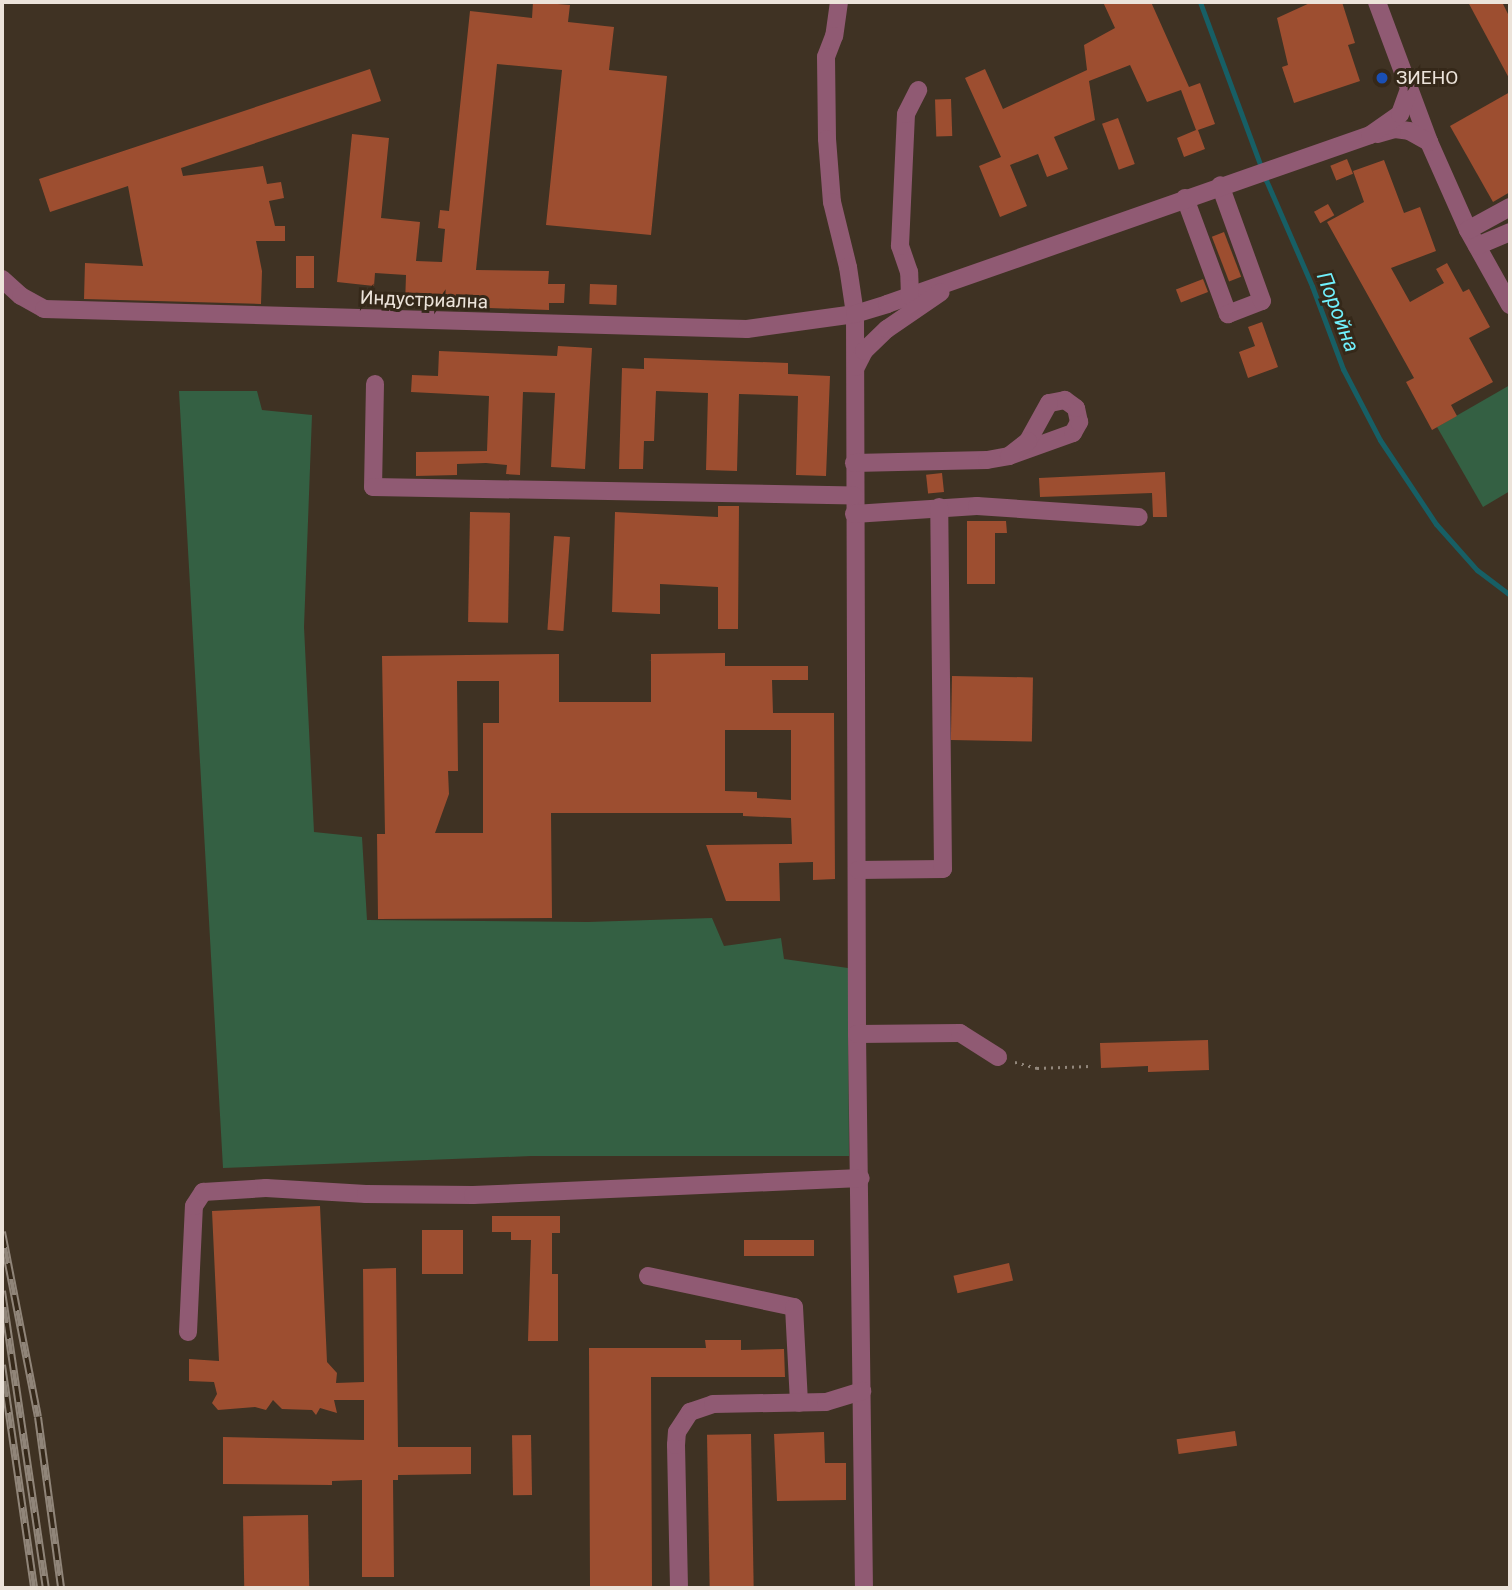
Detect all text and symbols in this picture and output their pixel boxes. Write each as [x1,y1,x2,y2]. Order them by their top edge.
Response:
place label: ЗИЕНО [1396,67,1458,89]
marker: ЗИЕНО [1374,70,1390,86]
water label: Поройна [1311,268,1365,356]
street label: Индустриална [360,286,488,314]

